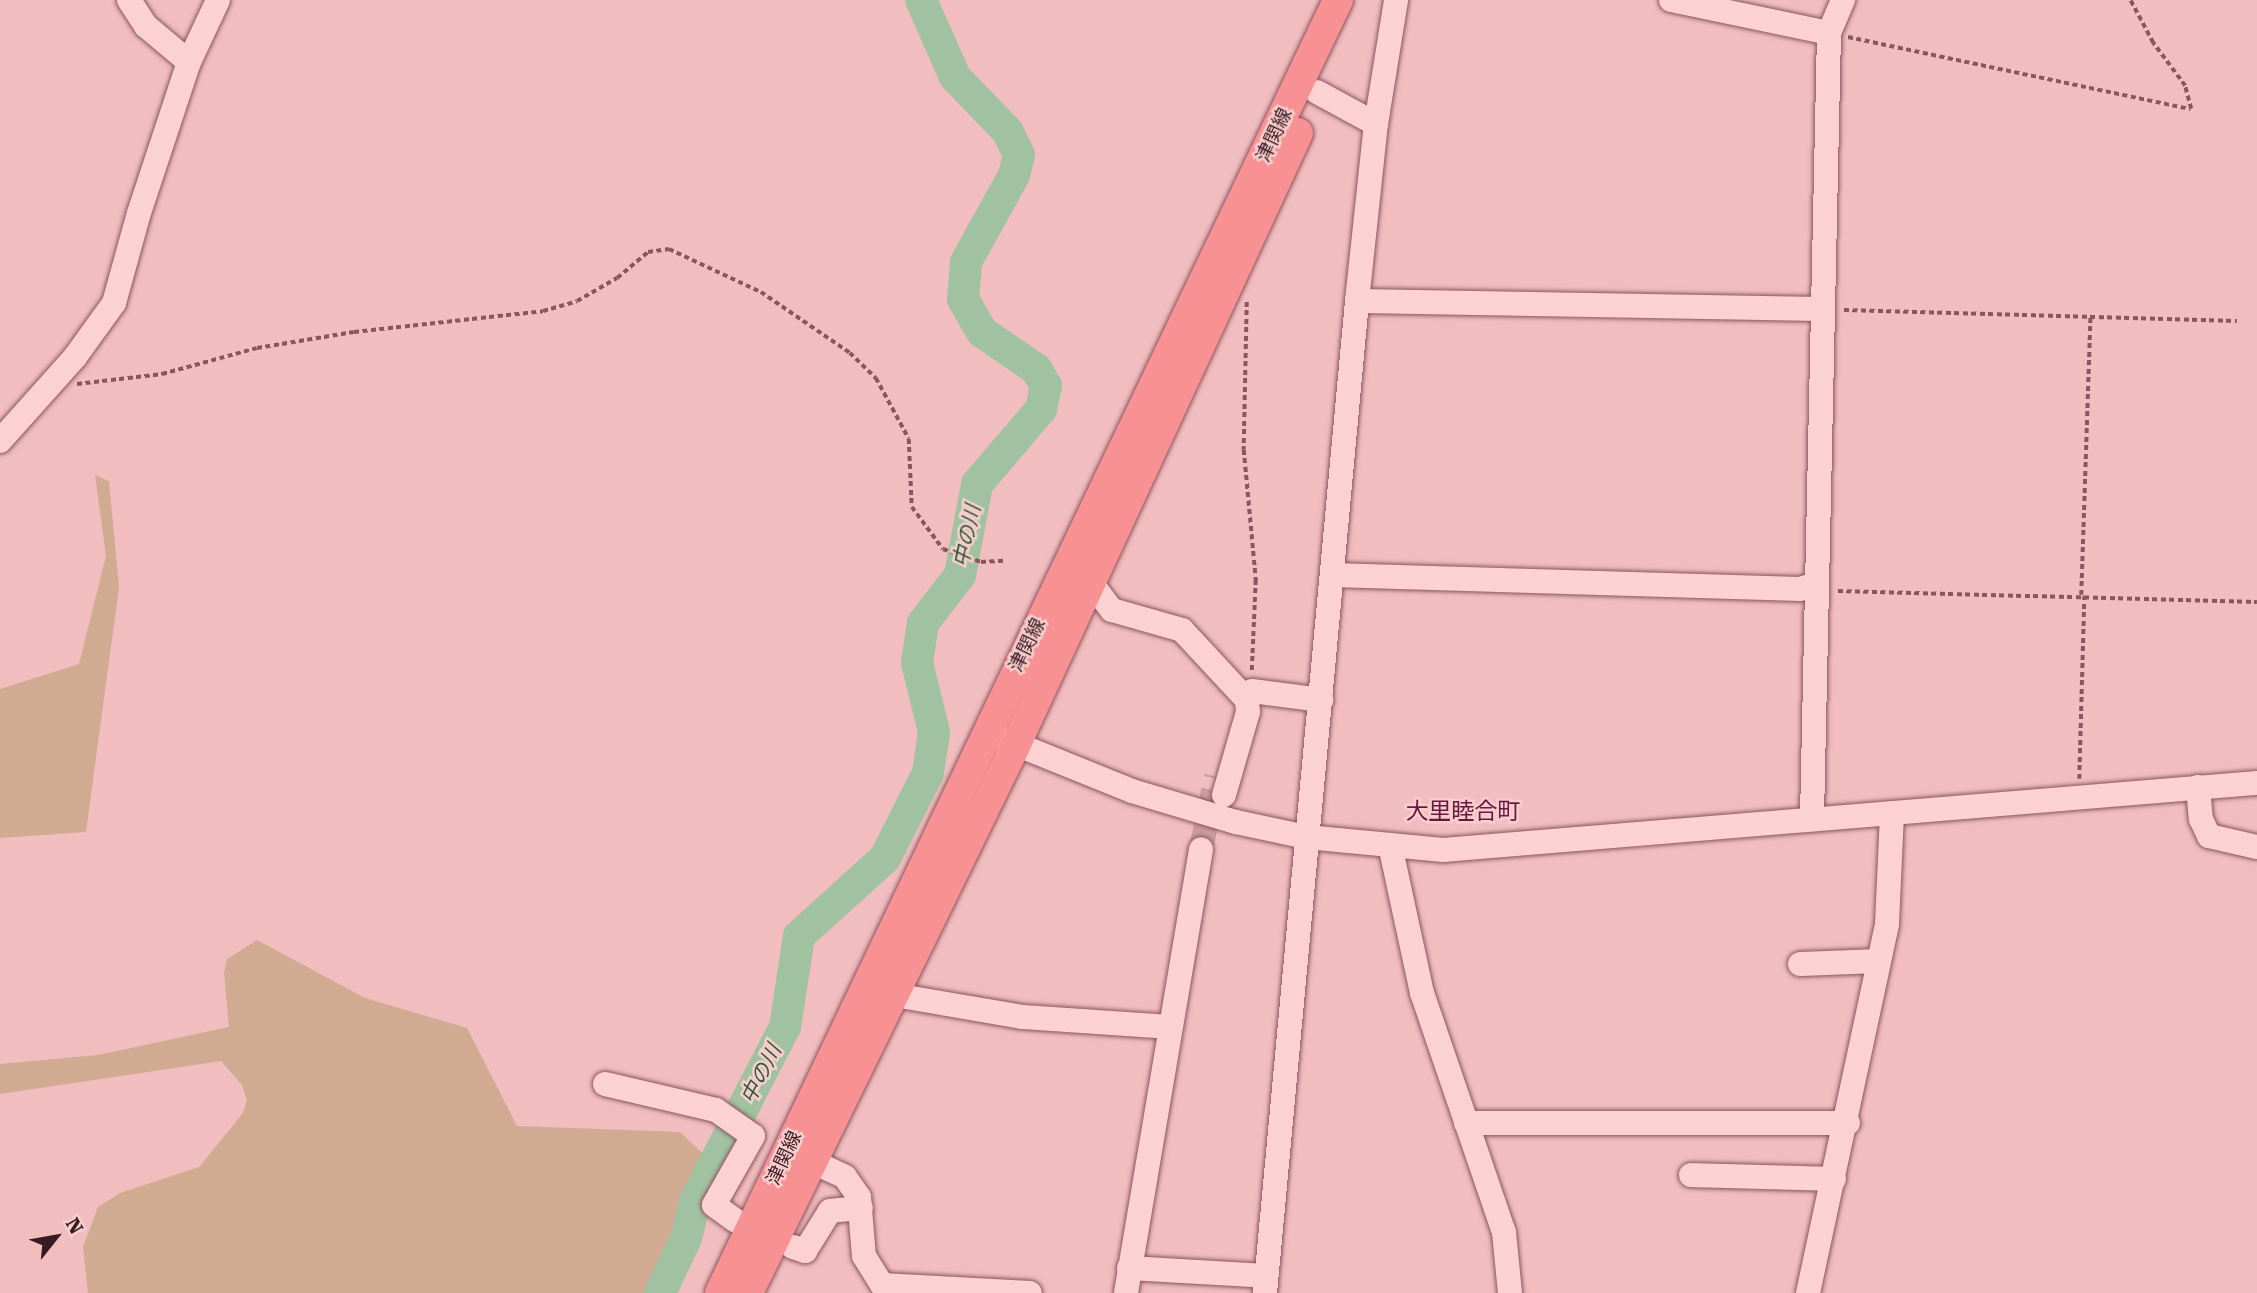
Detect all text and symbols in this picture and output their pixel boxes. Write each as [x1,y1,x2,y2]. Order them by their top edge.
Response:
street label: 津関線 [1252,104,1296,166]
water label: 中の川 [948,503,986,569]
street label: 津関線 [1004,614,1050,676]
district label: 大里睦合町 [1406,798,1520,826]
water label: 中の川 [735,1040,787,1108]
street label: 津関線 [762,1127,806,1189]
north arrow [21,1202,91,1272]
text: N [61,1214,88,1238]

